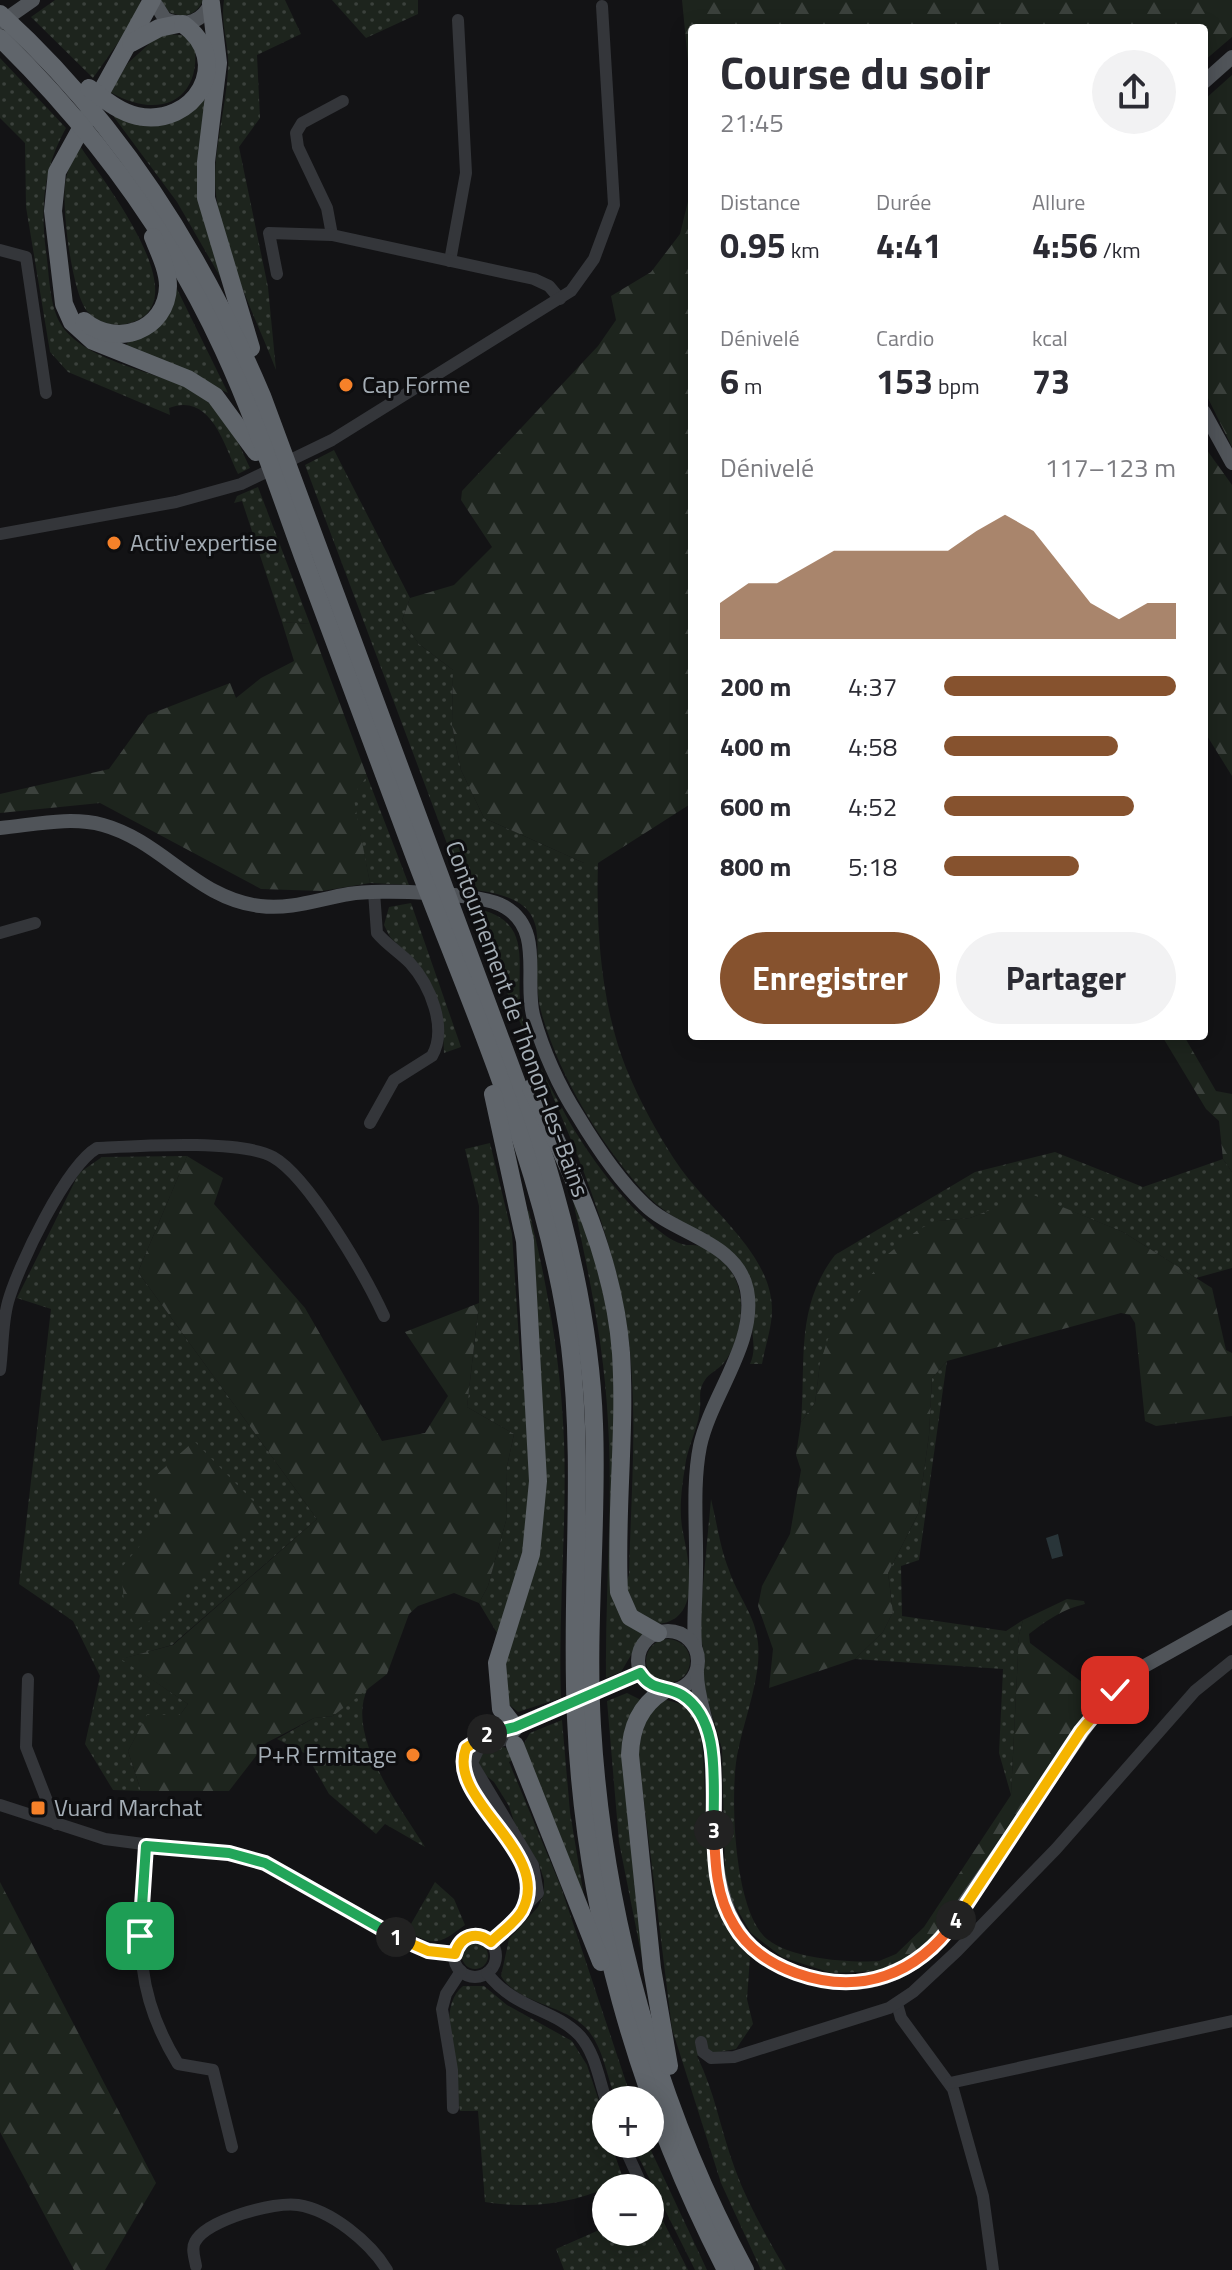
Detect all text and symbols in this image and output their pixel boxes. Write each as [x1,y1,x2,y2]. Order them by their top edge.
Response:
text: Course du soir [720,39,991,106]
button: share [1092,50,1176,134]
text: 21:45 [720,103,784,142]
text: Distance [720,185,800,219]
text: Durée [876,185,931,219]
text: Allure [1032,185,1085,219]
text: 0.95 [720,219,786,271]
text: 4:41 [876,219,942,271]
text: 4:56 [1032,219,1098,271]
text: km [786,233,820,267]
text: /km [1098,233,1141,267]
text: Dénivelé [720,321,800,355]
text: Cardio [876,321,934,355]
text: kcal [1032,321,1068,355]
text: 6 [720,355,739,407]
text: 153 [876,355,933,407]
text: 73 [1032,355,1070,407]
place label: Cap Forme [362,366,470,402]
text: m [739,369,762,403]
text: bpm [933,369,980,403]
marker: Cap Forme [337,376,355,394]
text: Dénivelé [720,448,814,487]
text: 117–123 m [1045,448,1176,487]
place label: Activ'expertise [130,524,277,560]
marker: Activ'expertise [105,534,123,552]
text: 200 m [720,667,791,706]
text: 4:37 [848,667,897,706]
text: 400 m [720,727,791,766]
text: 4:58 [848,727,897,766]
text: 600 m [720,787,791,826]
text: 4:52 [848,787,897,826]
street label: Contournement de Thonon-les-Bains [437,836,599,1202]
text: 800 m [720,847,791,886]
text: 5:18 [848,847,897,886]
button: Enregistrer [720,932,940,1024]
button: Partager [956,932,1176,1024]
pin [1081,1656,1149,1724]
icon: check [1093,1668,1137,1712]
pin: 2 [467,1714,507,1754]
text: 2 [481,1717,493,1751]
place label: P+R Ermitage [257,1736,397,1772]
marker: P+R Ermitage [404,1746,422,1764]
place label: Vuard Marchat [54,1789,203,1825]
marker: Vuard Marchat [29,1799,47,1817]
pin: 3 [694,1810,734,1850]
text: 3 [708,1813,720,1847]
pin: 4 [936,1900,976,1940]
pin [106,1902,174,1970]
text: 4 [950,1903,962,1937]
icon: arrive [118,1914,162,1958]
pin: 1 [376,1917,416,1957]
text: 1 [390,1920,402,1954]
map controls [592,2086,664,2246]
button: + [592,2086,664,2158]
button: − [592,2174,664,2246]

